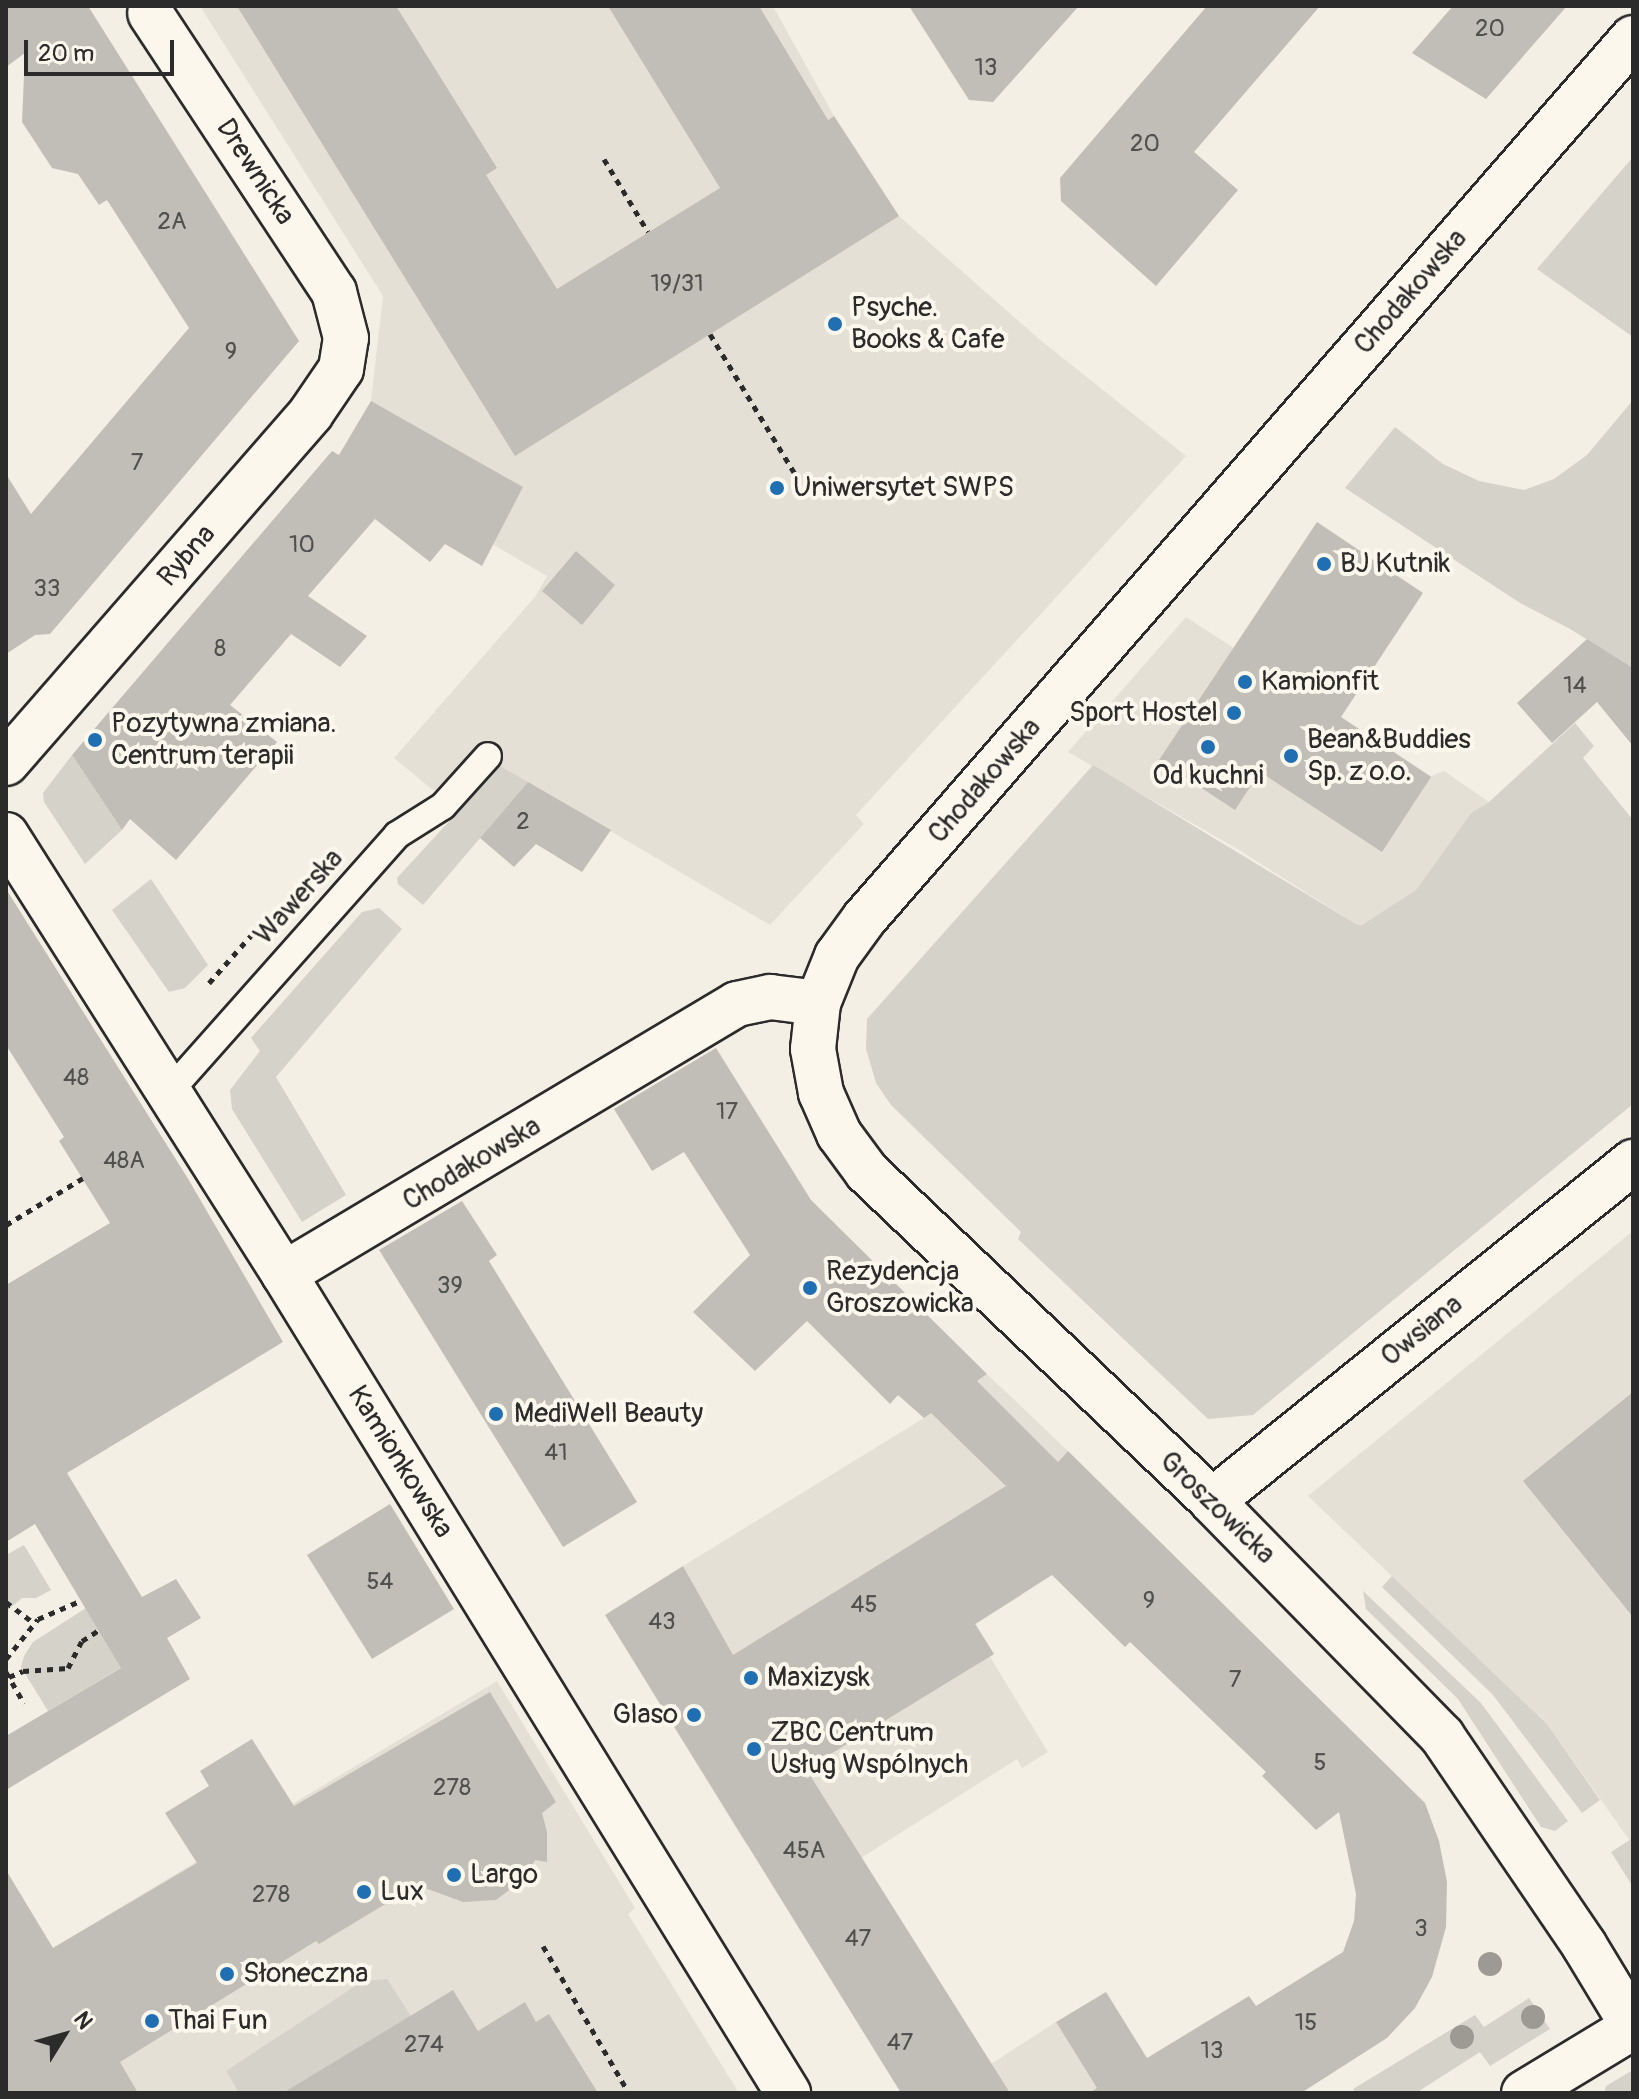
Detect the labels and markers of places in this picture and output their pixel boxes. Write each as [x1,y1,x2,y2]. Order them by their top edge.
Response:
place label: Psyche. Books & Cafe [851,291,1005,357]
marker: Psyche. Books & Cafe [826,315,844,333]
place label: Uniwersytet SWPS [793,471,1014,505]
marker: Uniwersytet SWPS [768,479,786,497]
place label: BJ Kutnik [1340,547,1450,581]
marker: BJ Kutnik [1315,555,1333,573]
place label: Kamionfit [1261,665,1379,699]
marker: Kamionfit [1236,673,1254,691]
place label: Sport Hostel [1069,696,1218,730]
marker: Sport Hostel [1225,704,1243,722]
place label: Pozytywna zmiana. Centrum terapii [111,707,337,773]
place label: Bean&Buddies Sp. z o.o. [1307,723,1471,789]
marker: Pozytywna zmiana. Centrum terapii [86,731,104,749]
marker: Od kuchni [1199,738,1217,756]
marker: Bean&Buddies Sp. z o.o. [1282,747,1300,765]
place label: Od kuchni [1152,759,1264,793]
place label: Rezydencja Groszowicka [826,1255,974,1321]
marker: Rezydencja Groszowicka [801,1279,819,1297]
place label: MediWell Beauty [514,1397,703,1431]
marker: MediWell Beauty [485,1403,507,1425]
place label: Maxizysk [767,1661,870,1695]
marker: Maxizysk [742,1669,760,1687]
place label: Glaso [612,1698,678,1732]
marker: Glaso [685,1706,703,1724]
place label: ZBC Centrum Usług Wspólnych [770,1716,968,1782]
marker: ZBC Centrum Usług Wspólnych [745,1740,763,1758]
place label: Largo [470,1858,538,1892]
marker: Largo [445,1866,463,1884]
place label: Lux [380,1875,424,1909]
marker: Lux [355,1883,373,1901]
place label: Słoneczna [243,1957,368,1991]
marker: Słoneczna [218,1965,236,1983]
place label: Thai Fun [168,2004,268,2038]
marker: Thai Fun [143,2012,161,2030]

